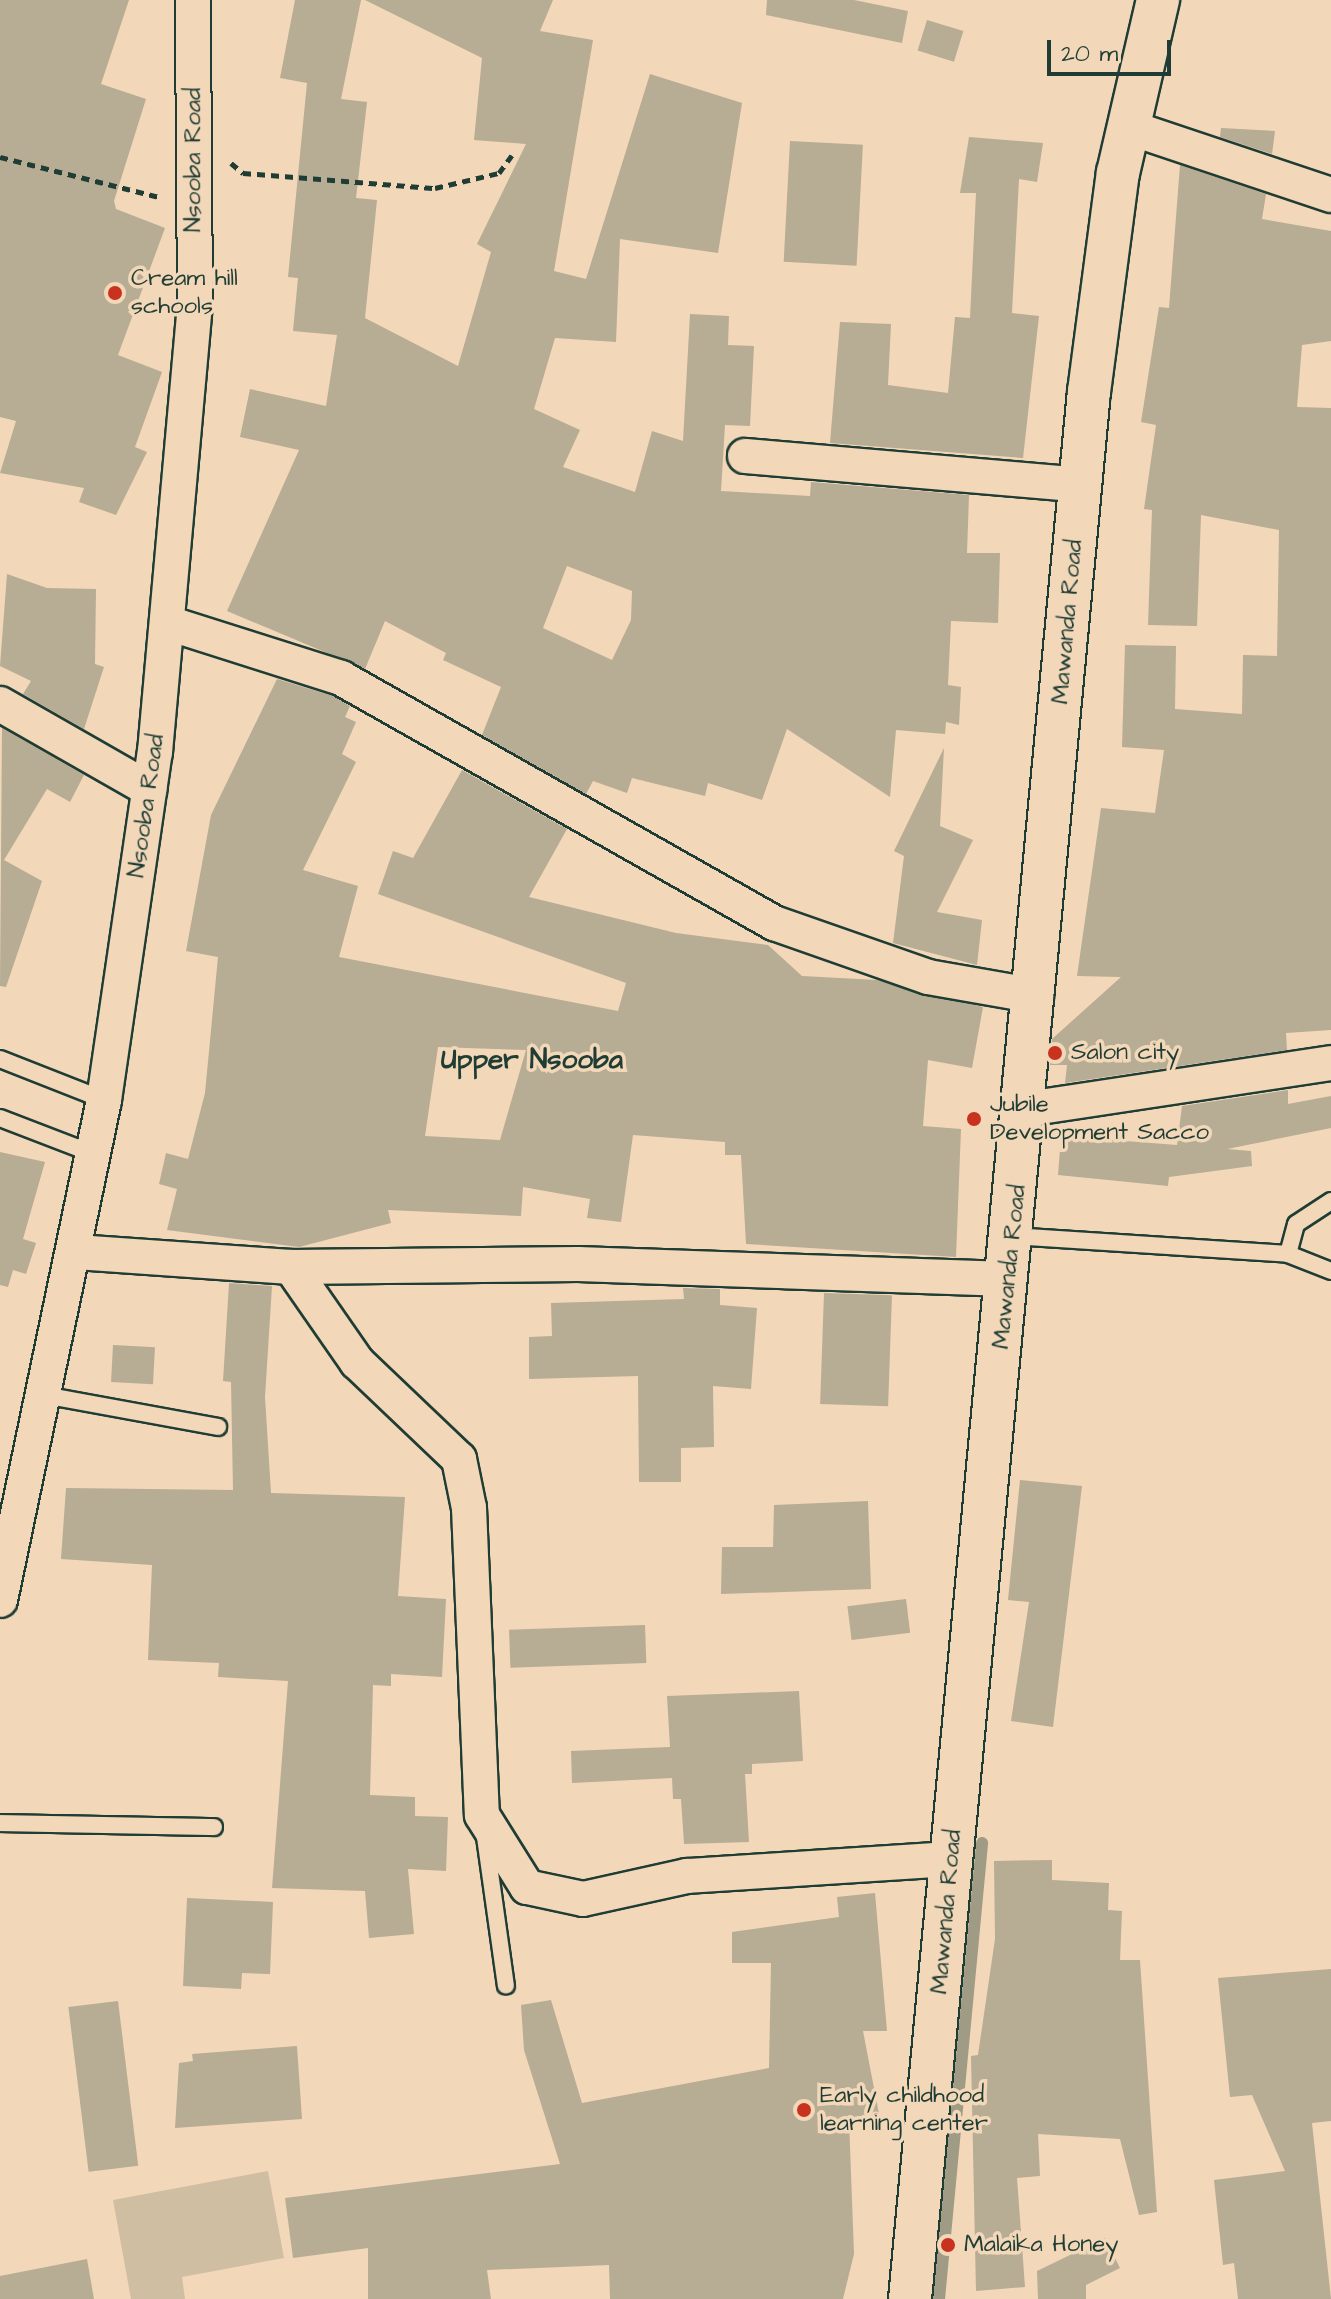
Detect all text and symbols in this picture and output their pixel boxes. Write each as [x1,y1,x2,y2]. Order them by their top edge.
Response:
scale bar [1051,24,1175,74]
text: 20 m [1061,37,1118,71]
street label: Nsooba Road [180,88,208,232]
place label: Cream hill schools [131,265,238,321]
marker: Cream hill schools [106,284,124,302]
street label: Mawanda Road [1046,539,1090,705]
street label: Nsooba Road [123,732,171,880]
place label: Salon city [1071,1039,1179,1067]
district label: Upper Nsooba [441,1043,623,1077]
marker: Salon city [1046,1044,1064,1062]
place label: Jubile Development Sacco [990,1091,1209,1147]
marker: Jubile Development Sacco [965,1110,983,1128]
street label: Mawanda Road [987,1183,1033,1351]
street label: Mawanda Road [925,1829,969,1995]
place label: Early childhood learning center [820,2082,988,2138]
marker: Early childhood learning center [795,2101,813,2119]
place label: Malaika Honey [964,2231,1118,2259]
marker: Malaika Honey [939,2236,957,2254]

